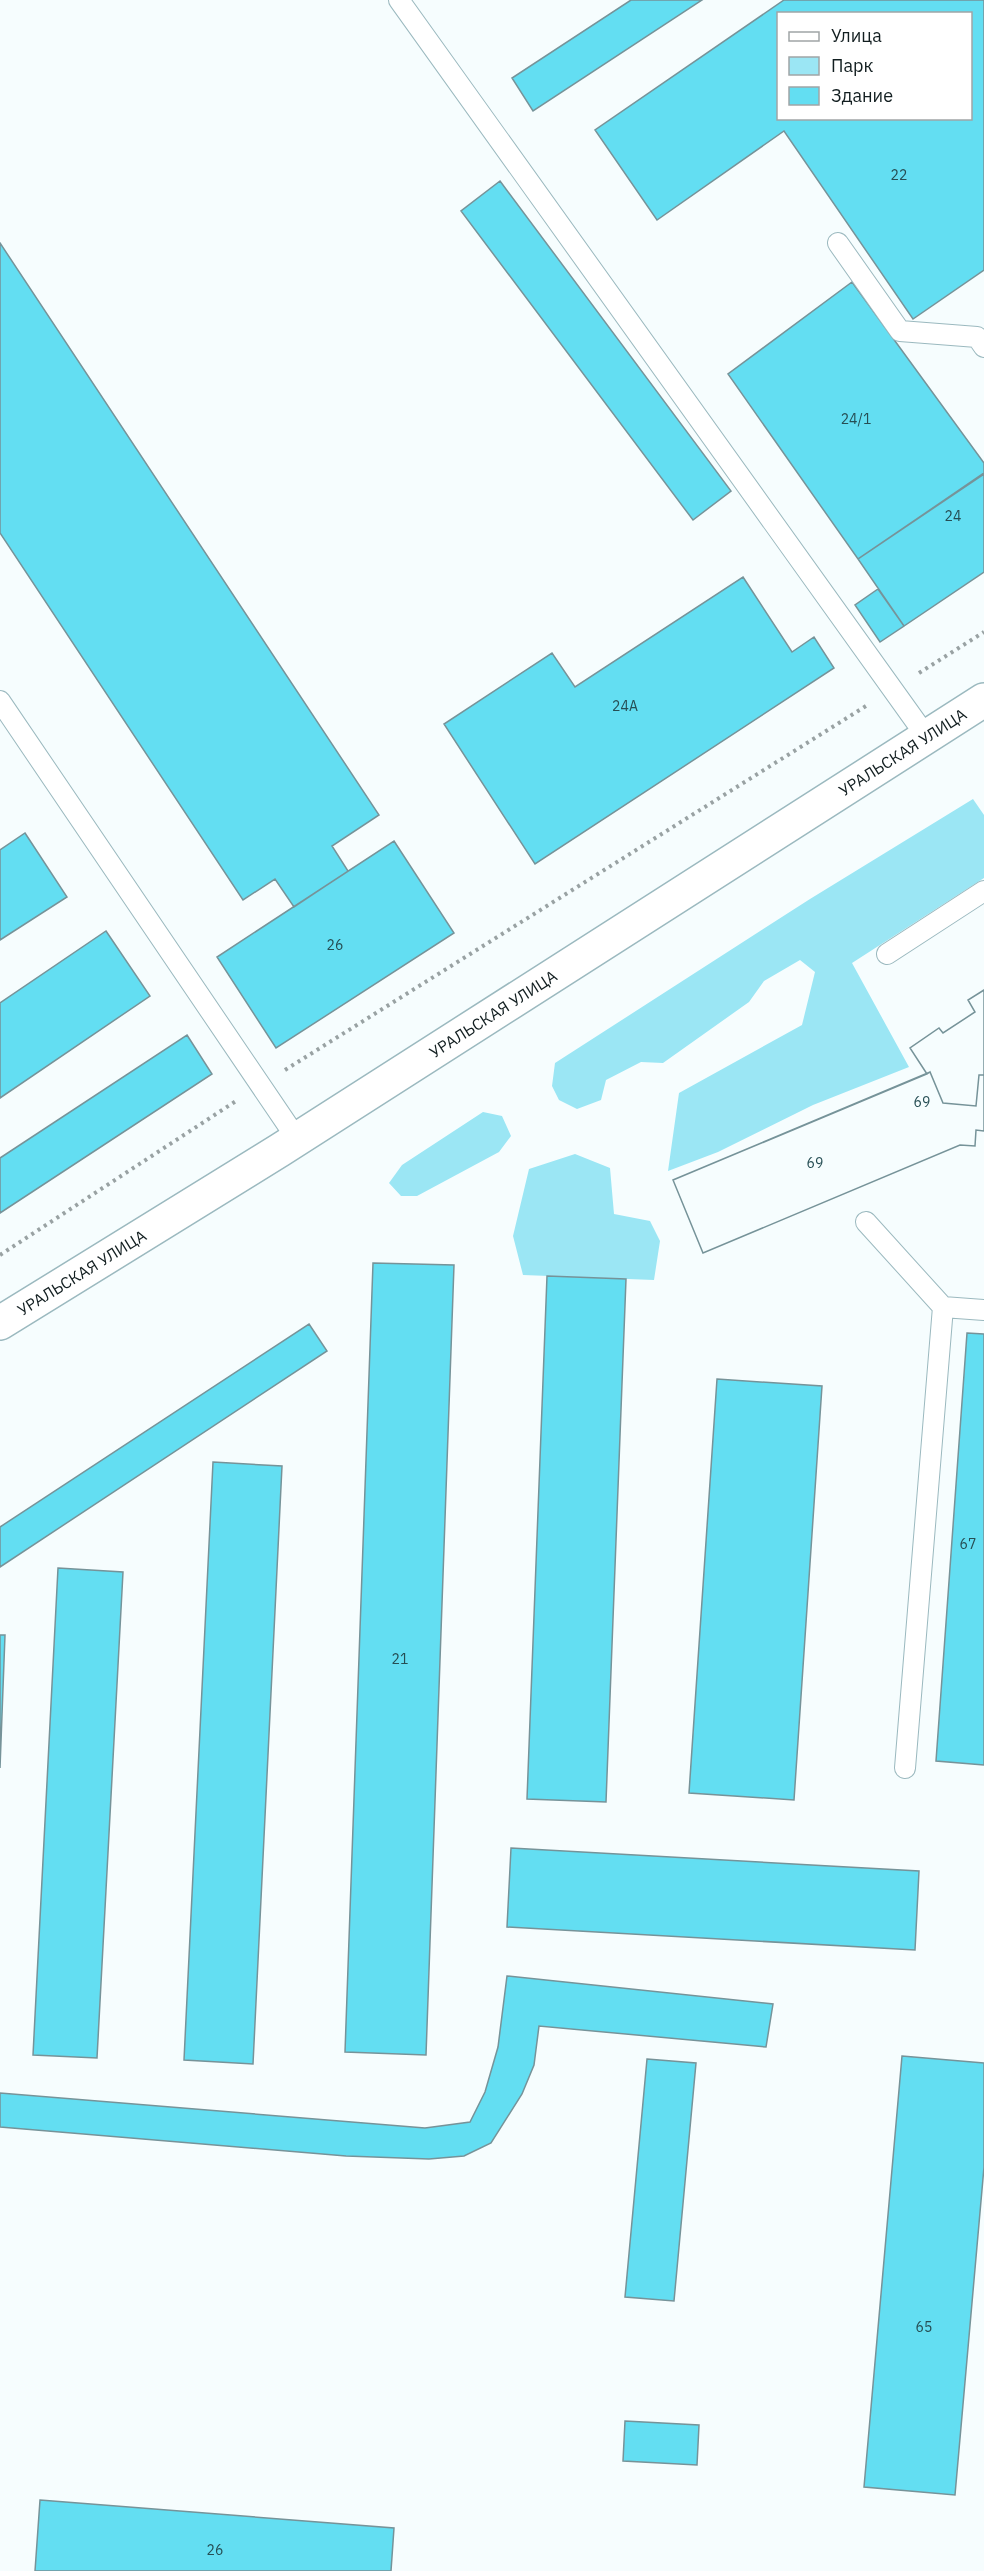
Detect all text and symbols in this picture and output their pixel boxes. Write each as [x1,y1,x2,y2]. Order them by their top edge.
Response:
legend [777,12,972,120]
text: Улица [831,24,882,47]
text: Парк [831,54,874,77]
text: Здание [831,84,893,107]
house number: 22 [891,166,907,184]
house number: 24/1 [841,410,871,428]
house number: 24 [945,507,961,525]
house number: 24А [612,697,638,715]
street label: УРАЛЬСКАЯ УЛИЦА [835,704,970,800]
house number: 26 [327,936,343,954]
street label: УРАЛЬСКАЯ УЛИЦА [425,966,561,1062]
house number: 69 [914,1093,930,1111]
house number: 69 [807,1154,823,1172]
street label: УРАЛЬСКАЯ УЛИЦА [14,1225,150,1320]
house number: 67 [960,1535,976,1553]
house number: 21 [392,1650,408,1668]
house number: 65 [916,2318,932,2336]
house number: 26 [207,2541,223,2559]

